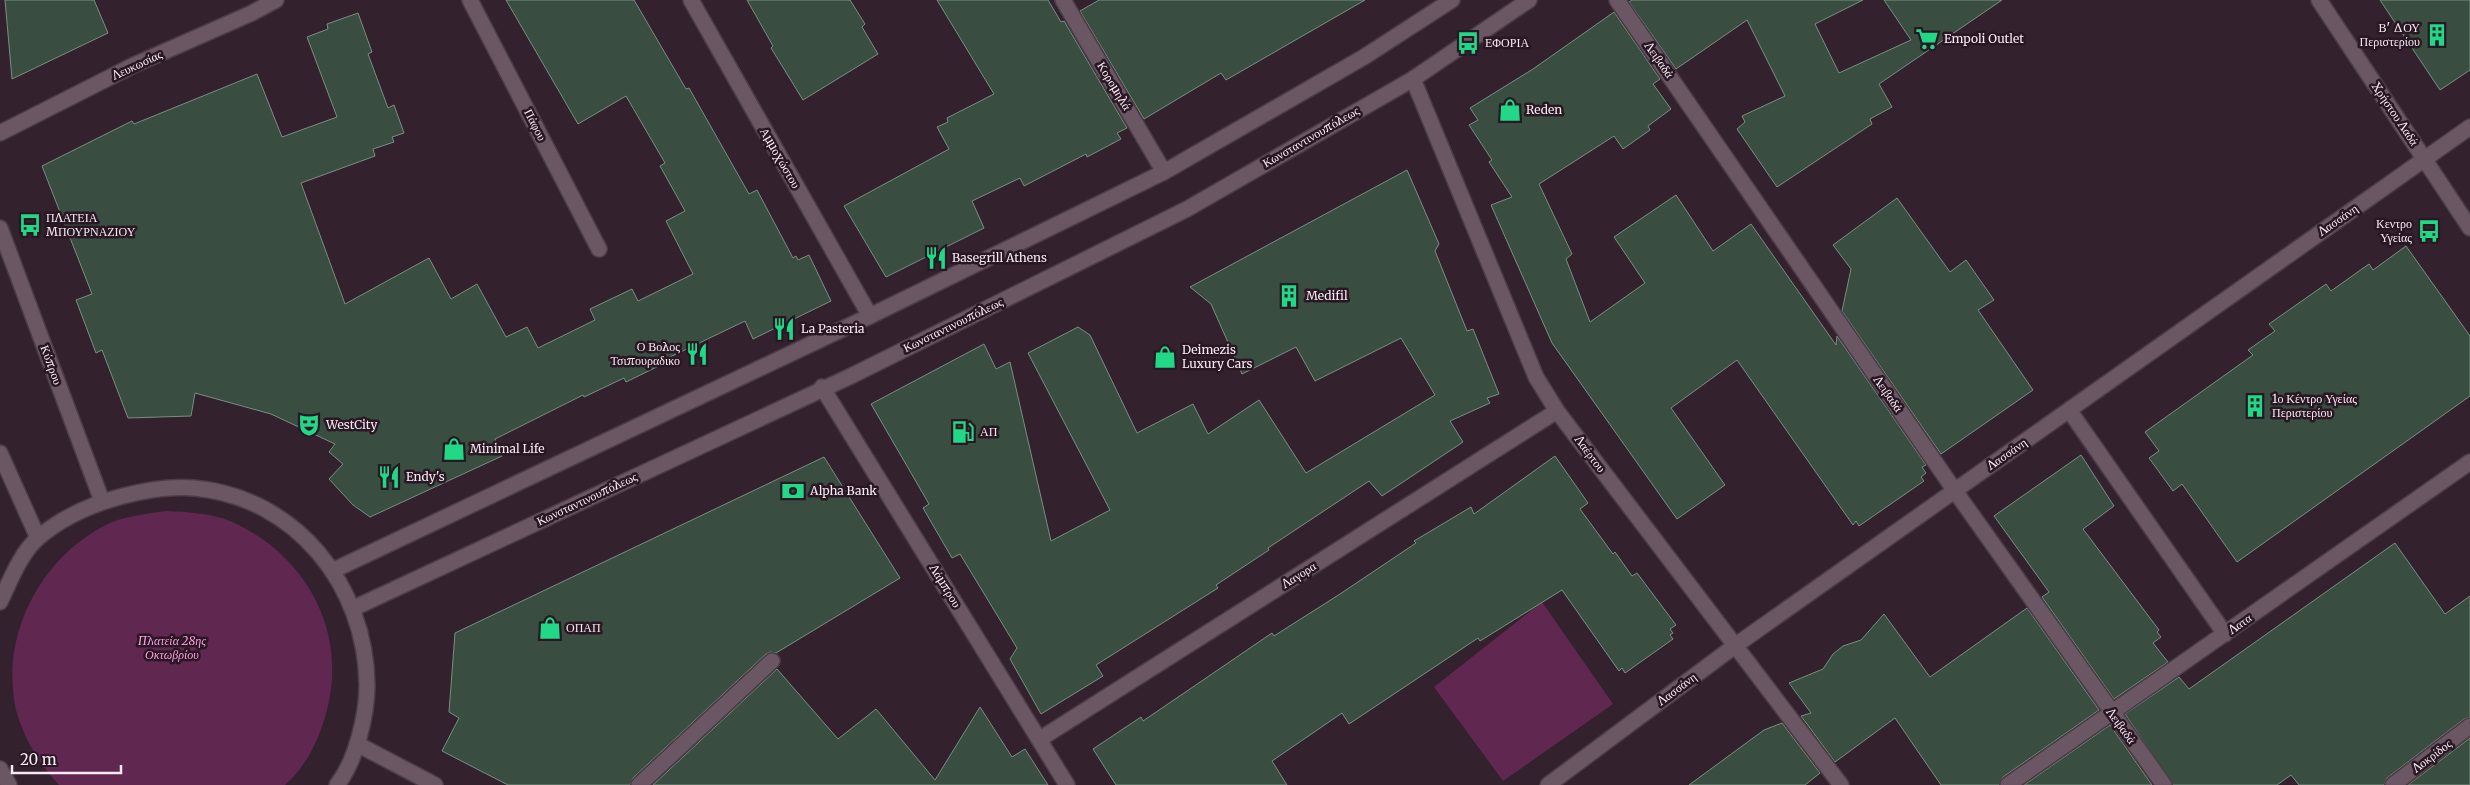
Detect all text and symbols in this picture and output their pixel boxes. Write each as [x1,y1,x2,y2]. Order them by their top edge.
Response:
place label: Β' ΔΟΥ Περιστερίου [2360,20,2420,49]
building icon: Β' ΔΟΥ Περιστερίου [2424,22,2450,48]
supermarket icon: Empoli Outlet [1914,26,1940,52]
bus stop icon: ΕΦΟΡΙΑ [1455,30,1481,56]
place label: Empoli Outlet [1944,31,2024,46]
place label: ΕΦΟΡΙΑ [1485,35,1529,50]
street label: Λειβαδά [1641,38,1678,81]
street label: Λευκωσίας [108,46,164,83]
street label: Κορομηλά [1094,59,1135,113]
street label: Χρήστου Λαδά [2369,79,2422,149]
shop icon: Reden [1497,97,1523,123]
place label: Reden [1526,102,1562,117]
street label: Κωνσταντινουπόλεως [1260,103,1362,170]
street label: Πάφου [521,106,550,143]
street label: Αμμοχώστου [757,125,804,191]
street label: Λασσάνη [2314,200,2361,239]
place label: ΠΛΑΤΕΙΑ ΜΠΟΥΡΝΑΖΙΟΥ [46,210,136,239]
bus stop icon: ΠΛΑΤΕΙΑ ΜΠΟΥΡΝΑΖΙΟΥ [17,212,43,238]
place label: Κεντρο Υγείας [2376,216,2412,245]
bus stop icon: Κεντρο Υγείας [2416,218,2442,244]
restaurant icon: Basegrill Athens [923,245,949,271]
place label: Basegrill Athens [952,250,1047,265]
building icon: Medifil [1276,283,1302,309]
place label: Medifil [1306,288,1348,303]
street label: Κωνσταντινουπόλεως [900,294,1005,355]
restaurant icon: La Pasteria [771,316,797,342]
place label: La Pasteria [801,321,865,336]
place label: Ο Βολος Τσιπουραδικο [610,339,680,368]
restaurant icon: Ο Βολος Τσιπουραδικο [684,341,710,367]
place label: Deimezis Luxury Cars [1182,342,1252,371]
street label: Κύπρου [37,343,66,387]
shop icon: Deimezis Luxury Cars [1152,344,1178,370]
street label: Λειβαδά [1870,372,1907,415]
place label: 1ο Κέντρο Υγείας Περιστερίου [2272,391,2357,420]
building icon: 1ο Κέντρο Υγείας Περιστερίου [2242,393,2268,419]
theatre icon: WestCity [296,412,322,438]
place label: WestCity [325,417,377,432]
fuel station icon: ΑΠ [950,419,976,445]
place label: ΑΠ [980,424,998,439]
street label: Λαέρτου [1571,432,1609,475]
street label: Λασσάνη [1983,434,2030,473]
shop icon: Minimal Life [441,436,467,462]
place label: Minimal Life [470,441,544,456]
restaurant icon: Endy's [376,464,402,490]
place label: Endy's [406,469,445,484]
street label: Κωνσταντινουπόλεως [534,469,640,528]
bank icon: Alpha Bank [780,478,806,504]
place label: Alpha Bank [809,483,877,498]
street label: Λαγορα [1278,558,1319,591]
street label: Λάμπρου [926,561,965,610]
street label: Λατα [2224,610,2255,638]
shop icon: ΟΠΑΠ [537,615,563,641]
place label: ΟΠΑΠ [566,620,601,635]
park label: Πλατεία 28ης Οκτωβρίου [138,633,206,662]
street label: Λασσάνη [1653,669,1699,709]
street label: Λειβαδά [2103,704,2140,747]
street label: Λοκρίδος [2408,736,2455,776]
scale bar [12,742,121,774]
text: 20 m [20,750,57,769]

